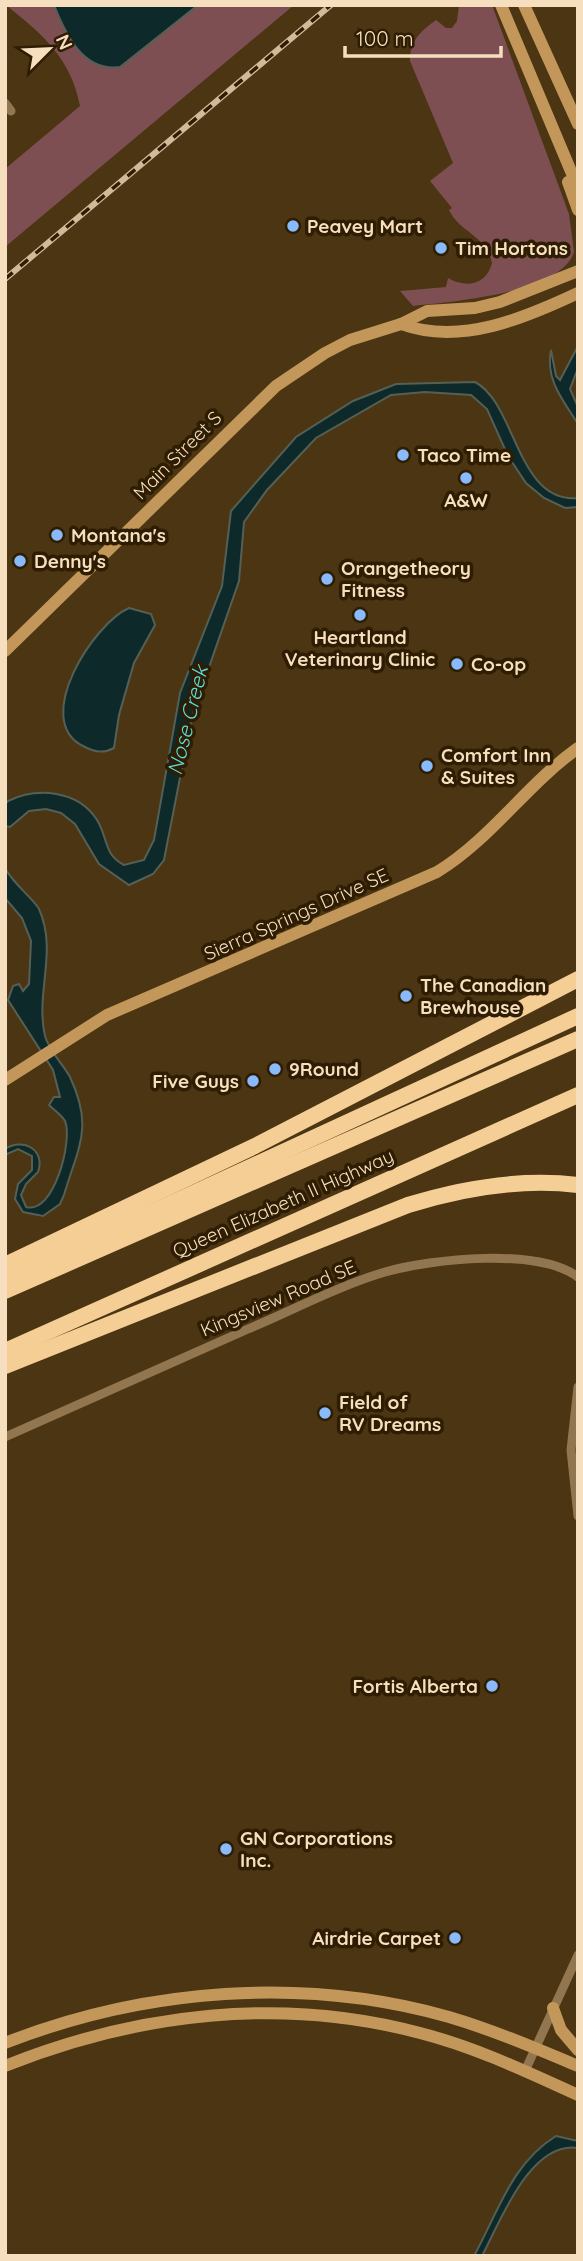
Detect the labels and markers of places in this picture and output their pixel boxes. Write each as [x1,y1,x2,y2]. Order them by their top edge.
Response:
place label: Peavey Mart [307,214,423,238]
marker: Peavey Mart [285,218,301,234]
place label: Tim Hortons [455,236,568,260]
marker: Tim Hortons [433,240,449,256]
place label: Taco Time [417,443,511,467]
marker: Taco Time [395,447,411,463]
marker: A&W [458,470,474,486]
place label: A&W [444,488,488,512]
place label: Montana's [71,523,166,547]
marker: Montana's [49,527,65,543]
place label: Denny's [34,549,106,573]
marker: Denny's [12,553,28,569]
place label: Orangetheory Fitness [341,556,471,602]
marker: Orangetheory Fitness [319,571,335,587]
marker: Heartland Veterinary Clinic [352,607,368,623]
place label: Heartland Veterinary Clinic [285,625,435,671]
place label: Co-op [471,652,526,676]
marker: Co-op [449,656,465,672]
place label: Comfort Inn & Suites [441,743,551,789]
marker: Comfort Inn & Suites [419,758,435,774]
place label: The Canadian Brewhouse [420,973,546,1019]
marker: The Canadian Brewhouse [398,988,414,1004]
place label: 9Round [289,1057,359,1081]
marker: 9Round [267,1061,283,1077]
place label: Five Guys [152,1069,239,1093]
marker: Five Guys [245,1073,261,1089]
place label: Field of RV Dreams [339,1390,441,1436]
marker: Field of RV Dreams [317,1405,333,1421]
place label: Fortis Alberta [352,1674,478,1698]
marker: Fortis Alberta [484,1678,500,1694]
place label: GN Corporations Inc. [240,1826,393,1872]
marker: GN Corporations Inc. [218,1841,234,1857]
place label: Airdrie Carpet [312,1926,441,1950]
marker: Airdrie Carpet [447,1930,463,1946]

